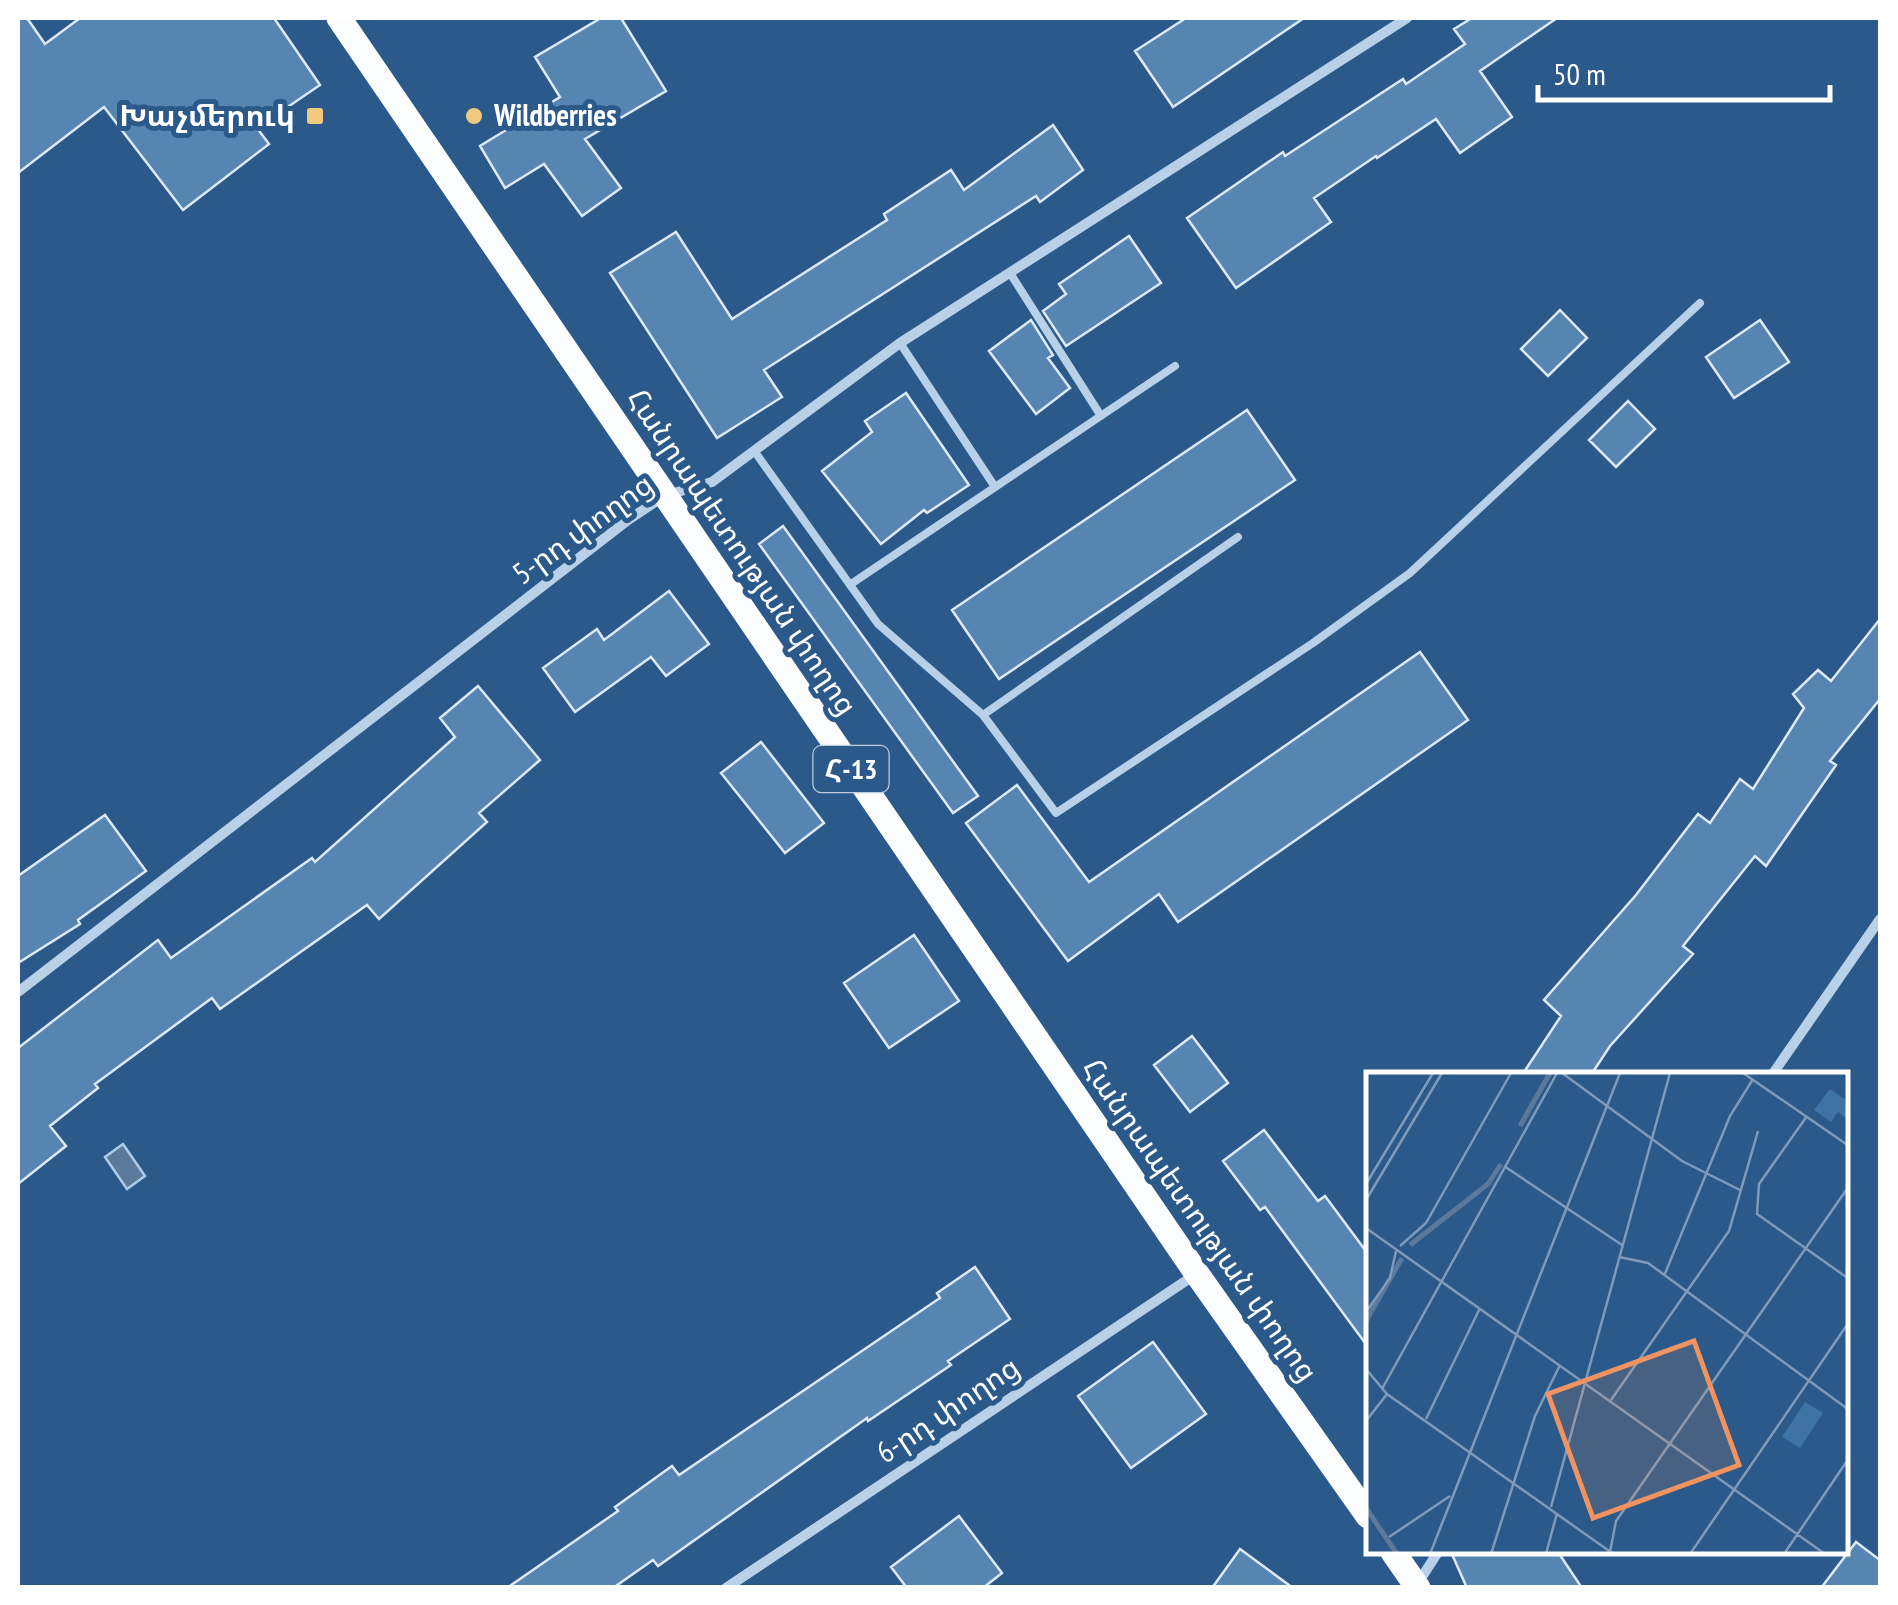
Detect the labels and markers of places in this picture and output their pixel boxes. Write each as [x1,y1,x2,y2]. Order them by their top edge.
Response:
place label: Խաչմերուկ [119,95,295,134]
place label: Wildberries [493,95,617,134]
marker: Խաչմերուկ [304,105,326,127]
marker: Wildberries [463,105,485,127]

